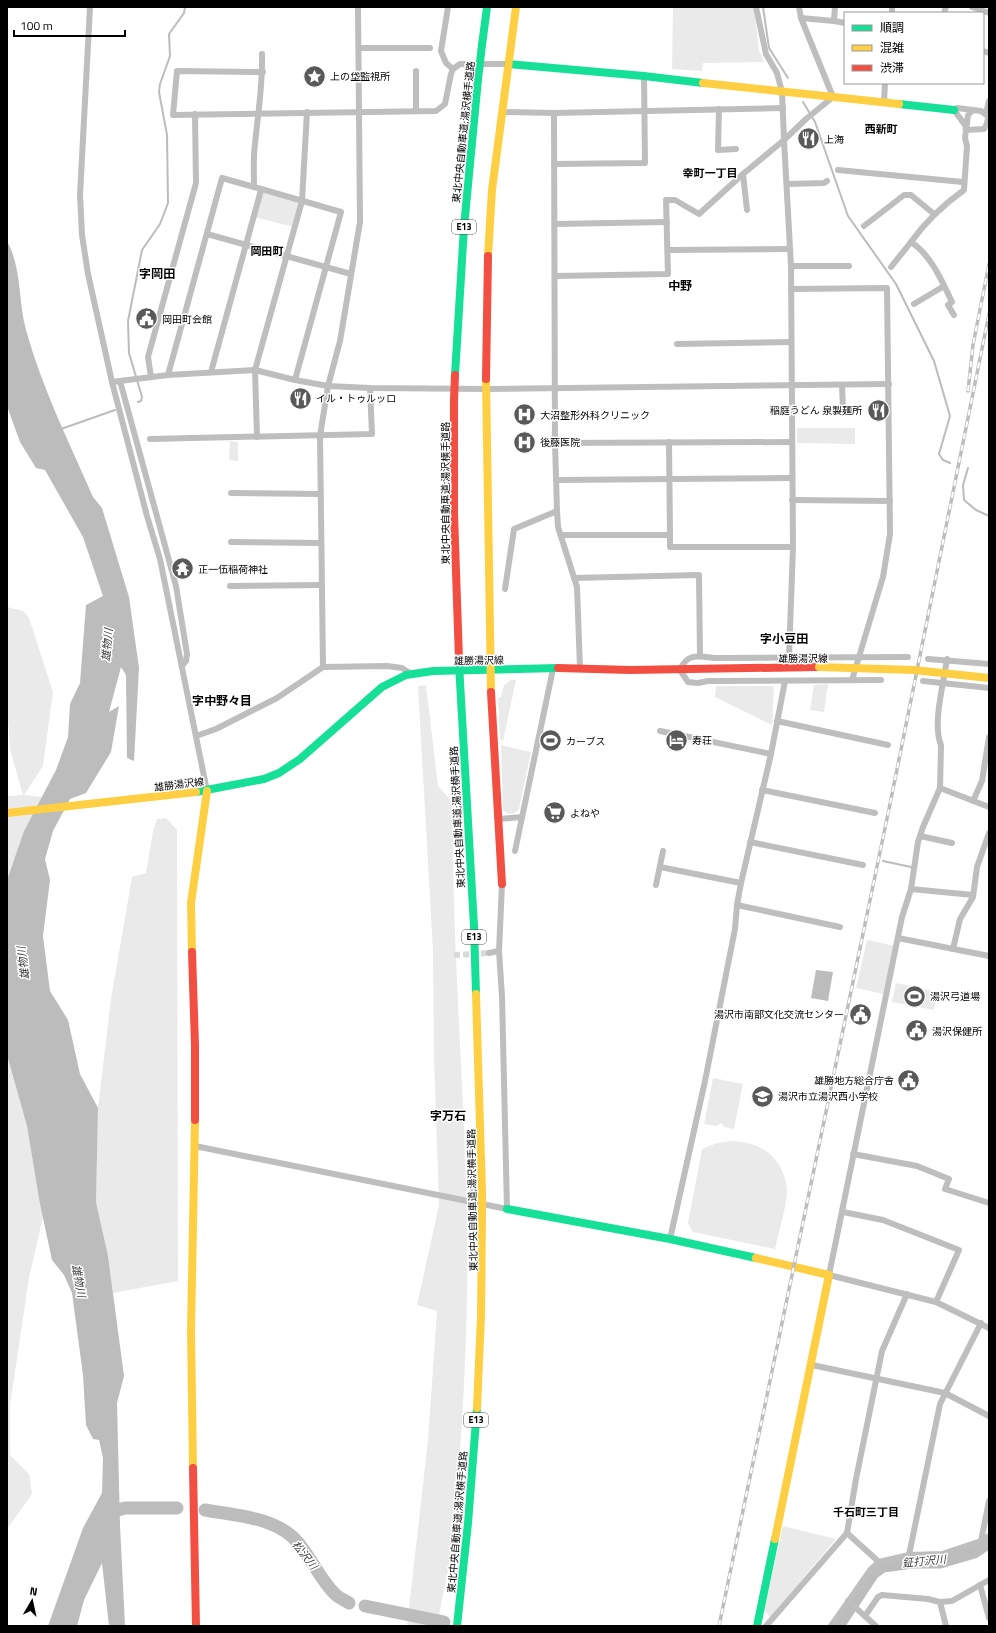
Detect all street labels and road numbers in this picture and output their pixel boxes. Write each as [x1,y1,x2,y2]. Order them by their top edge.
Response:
street label: 東北中央自動車道;湯沢横手道路 [449,60,478,204]
road number: E13 [452,220,476,234]
street label: 東北中央自動車道;湯沢横手道路 [438,422,453,564]
street label: 雄勝湯沢線 [778,651,828,666]
street label: 雄勝湯沢線 [454,653,504,668]
street label: 東北中央自動車道;湯沢横手道路 [446,745,469,889]
street label: 雄勝湯沢線 [153,774,205,795]
road number: E13 [462,930,486,944]
street label: 東北中央自動車道;湯沢横手道路 [464,1129,481,1271]
road number: E13 [464,1413,488,1427]
street label: 東北中央自動車道;湯沢横手道路 [444,1450,471,1594]

